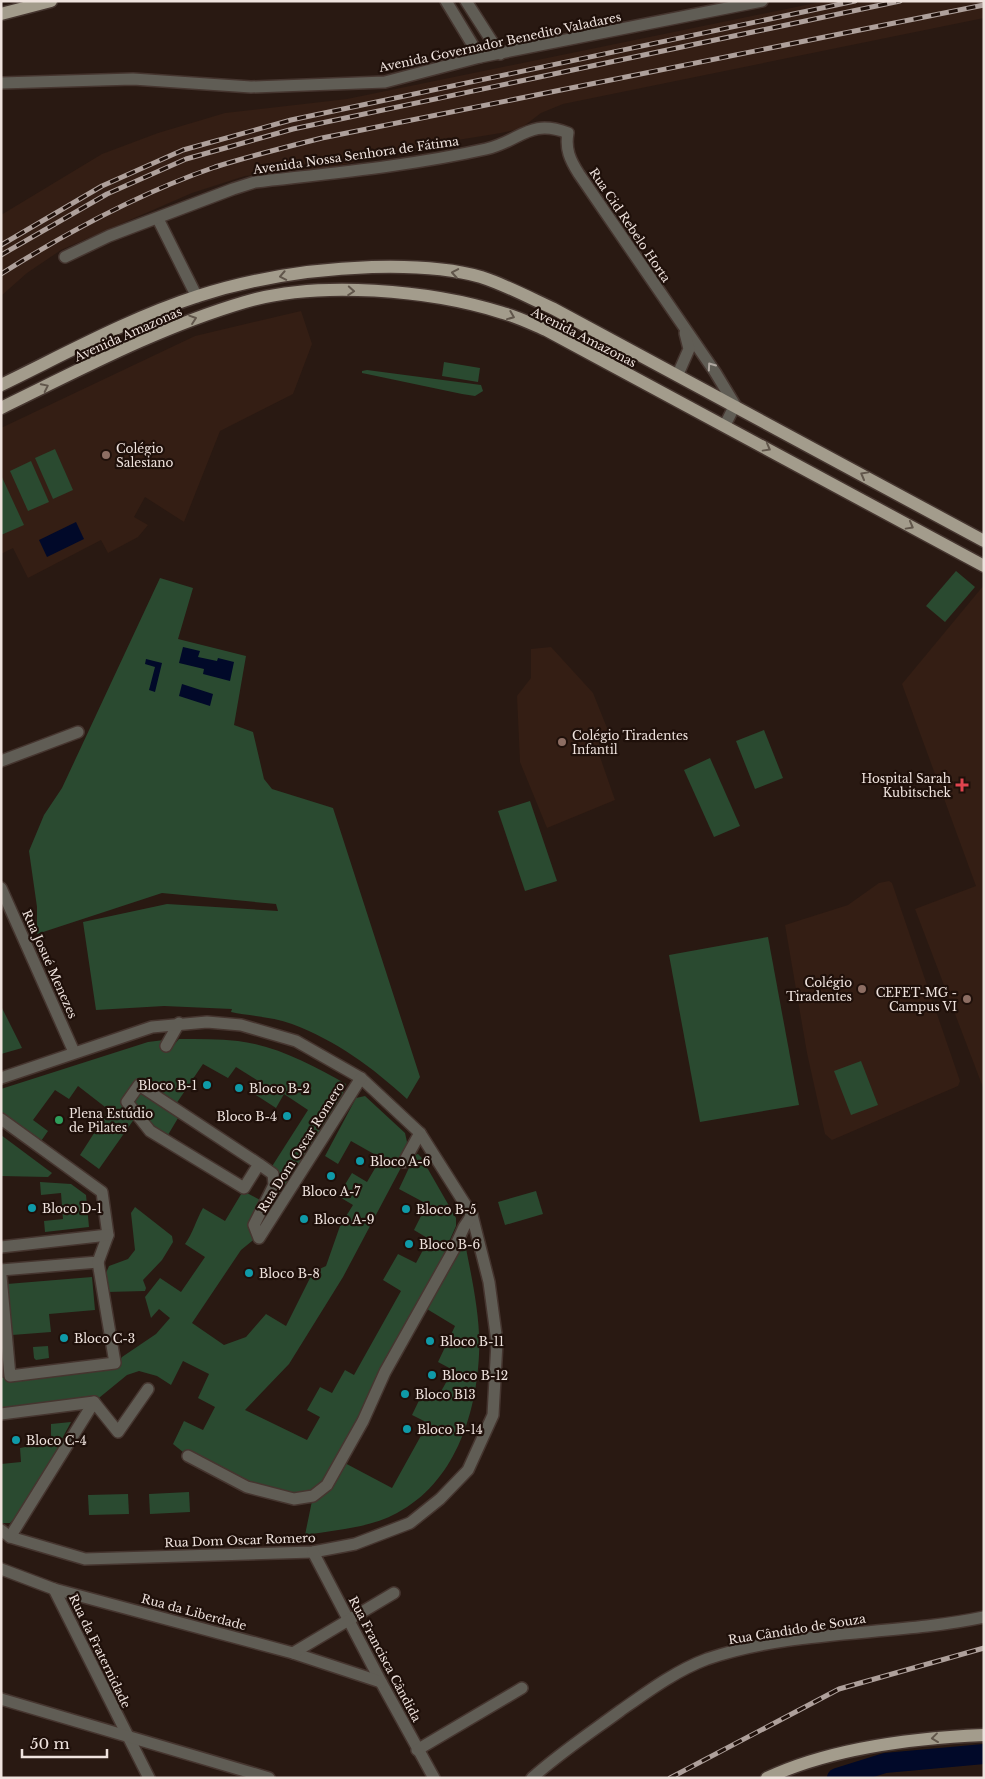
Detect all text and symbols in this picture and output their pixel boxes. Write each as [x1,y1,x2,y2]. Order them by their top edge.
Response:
street label: Avenida Governador Benedito Valadares [377,9,622,75]
street label: Avenida Nossa Senhora de Fátima [251,133,460,177]
street label: Rua Cid Rebelo Horta [586,165,674,285]
one-way arrow [450,268,459,278]
one-way arrow [279,271,287,281]
one-way arrow [348,285,356,296]
street label: Avenida Amazonas [71,304,184,365]
street label: Avenida Amazonas [528,304,639,370]
one-way arrow [506,310,515,320]
one-way arrow [188,315,197,325]
one-way arrow [708,362,717,372]
one-way arrow [40,382,49,393]
place label: Colégio Salesiano [116,441,174,470]
one-way arrow [762,442,771,452]
marker: Colégio Salesiano [100,449,112,461]
one-way arrow [860,472,869,482]
one-way arrow [905,520,914,530]
place label: Colégio Tiradentes Infantil [572,728,688,757]
marker: Colégio Tiradentes Infantil [556,736,568,748]
place label: Hospital Sarah Kubitschek [861,771,952,800]
marker: Hospital Sarah Kubitschek [955,778,969,792]
street label: Rua Josué Menezes [19,907,81,1021]
place label: Colégio Tiradentes [786,975,852,1004]
marker: Colégio Tiradentes [856,983,868,995]
place label: CEFET-MG - Campus VI [876,985,957,1014]
marker: CEFET-MG - Campus VI [961,993,973,1005]
place label: Bloco B-1 [138,1078,197,1093]
marker: Bloco B-1 [201,1079,213,1091]
street label: Rua Dom Oscar Romero [255,1079,348,1215]
place label: Bloco B-2 [249,1081,310,1096]
marker: Bloco B-2 [233,1082,245,1094]
place label: Plena Estúdio de Pilates [69,1106,153,1135]
place label: Bloco B-4 [217,1109,277,1124]
marker: Bloco B-4 [281,1110,293,1122]
marker: Plena Estúdio de Pilates [53,1114,65,1126]
place label: Bloco A-6 [370,1154,431,1169]
marker: Bloco A-6 [354,1155,366,1167]
marker: Bloco A-7 [325,1170,337,1182]
place label: Bloco A-7 [302,1184,361,1199]
place label: Bloco D-1 [42,1201,102,1216]
marker: Bloco D-1 [26,1202,38,1214]
place label: Bloco B-5 [416,1202,476,1217]
marker: Bloco B-5 [400,1203,412,1215]
place label: Bloco A-9 [314,1212,375,1227]
marker: Bloco A-9 [298,1213,310,1225]
place label: Bloco B-6 [419,1237,480,1252]
marker: Bloco B-6 [403,1238,415,1250]
place label: Bloco B-8 [259,1266,320,1281]
marker: Bloco B-8 [243,1267,255,1279]
place label: Bloco C-3 [74,1331,135,1346]
marker: Bloco C-3 [58,1332,70,1344]
place label: Bloco B-11 [440,1334,504,1349]
marker: Bloco B-11 [424,1335,436,1347]
place label: Bloco B-12 [442,1368,508,1383]
marker: Bloco B-12 [426,1369,438,1381]
place label: Bloco B13 [415,1387,476,1402]
marker: Bloco B13 [399,1388,411,1400]
place label: Bloco B-14 [417,1422,483,1437]
marker: Bloco B-14 [401,1423,413,1435]
place label: Bloco C-4 [26,1433,87,1448]
marker: Bloco C-4 [10,1434,22,1446]
street label: Rua Dom Oscar Romero [164,1530,316,1550]
street label: Rua da Liberdade [140,1591,248,1633]
street label: Rua da Fraternidade [66,1592,134,1711]
street label: Rua Francisca Cândida [346,1594,425,1725]
street label: Rua Cândido de Souza [727,1611,867,1647]
scale bar [22,1726,108,1758]
one-way arrow [931,1732,939,1743]
text: 50 m [30,1734,70,1753]

